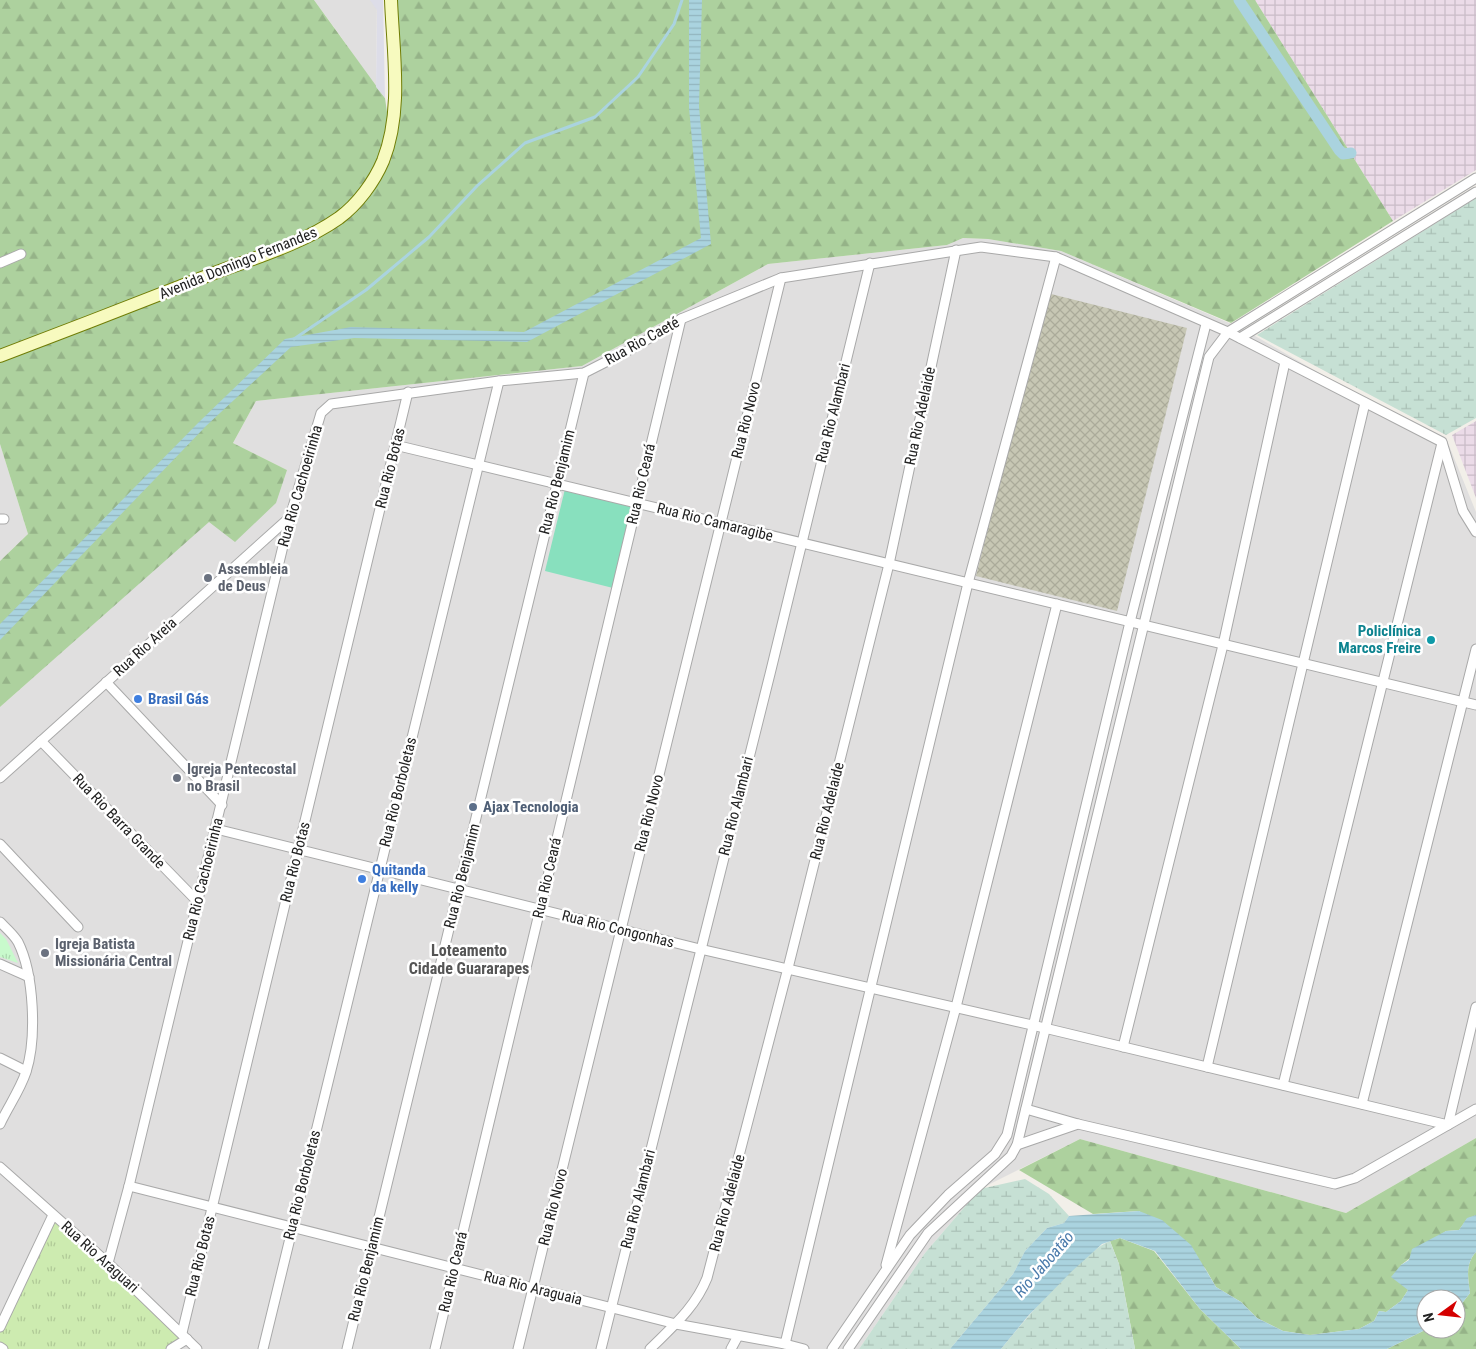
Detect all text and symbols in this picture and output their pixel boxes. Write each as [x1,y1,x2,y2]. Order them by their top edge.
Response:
street label: Avenida Domingo Fernandes [156,223,320,303]
street label: Rua Rio Caeté [602,313,682,369]
street label: Rua Rio Alambari [812,362,854,464]
street label: Rua Rio Adelaide [901,365,939,467]
street label: Rua Rio Novo [728,380,764,460]
street label: Rua Rio Cachoeirinha [274,423,326,549]
street label: Rua Rio Botas [371,426,409,510]
street label: Rua Rio Benjamim [535,428,579,536]
street label: Rua Rio Ceará [623,442,659,526]
street label: Rua Rio Camaragibe [655,499,775,545]
place label: Assembleia de Deus [218,560,288,595]
marker: Assembleia de Deus [202,572,214,584]
street label: Rua Rio Areia [110,614,180,680]
place label: Policlínica Marcos Freire [1338,622,1421,657]
marker: Policlínica Marcos Freire [1425,634,1437,646]
place label: Brasil Gás [148,690,209,708]
marker: Brasil Gás [132,693,144,705]
street label: Rua Rio Borboletas [376,735,420,849]
street label: Rua Rio Alambari [715,755,757,857]
place label: Igreja Pentecostal no Brasil [187,760,296,795]
street label: Rua Rio Adelaide [806,760,848,862]
street label: Rua Rio Barra Grande [69,770,169,872]
marker: Igreja Pentecostal no Brasil [171,772,183,784]
street label: Rua Rio Novo [631,773,667,853]
place label: Ajax Tecnologia [483,798,579,816]
marker: Ajax Tecnologia [467,801,479,813]
street label: Rua Rio Cachoeirinha [179,816,227,942]
street label: Rua Rio Botas [276,820,314,904]
street label: Rua Rio Benjamim [440,822,484,930]
street label: Rua Rio Ceará [529,836,565,920]
place label: Quitanda da kelly [372,861,426,896]
marker: Quitanda da kelly [356,873,368,885]
street label: Rua Rio Congonhas [560,906,676,952]
place label: Igreja Batista Missionária Central [55,935,172,970]
district label: Loteamento Cidade Guararapes [409,941,529,978]
marker: Igreja Batista Missionária Central [39,947,51,959]
street label: Rua Rio Borboletas [280,1128,324,1242]
street label: Rua Rio Alambari [617,1148,659,1250]
street label: Rua Rio Adelaide [705,1152,749,1254]
street label: Rua Rio Novo [535,1167,571,1247]
street label: Rua Rio Botas [181,1214,219,1298]
street label: Rua Rio Benjamim [344,1215,388,1323]
street label: Rua Rio Araguari [57,1217,143,1297]
water label: Rio Jaboatão [1010,1227,1078,1301]
street label: Rua Rio Ceará [435,1230,471,1314]
street label: Rua Rio Araguaia [482,1267,584,1309]
north arrow [1416,1289,1466,1339]
text: N [1420,1311,1437,1324]

